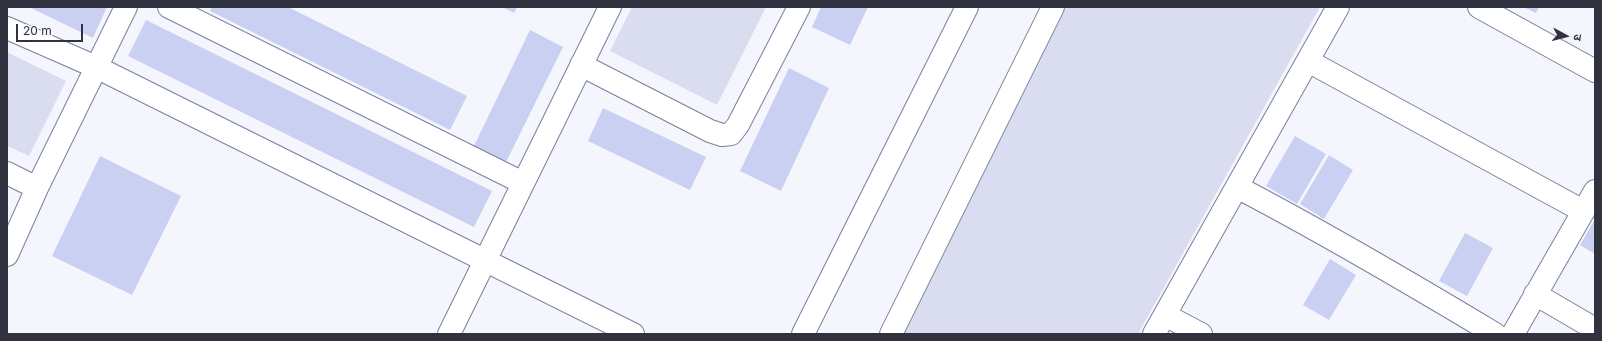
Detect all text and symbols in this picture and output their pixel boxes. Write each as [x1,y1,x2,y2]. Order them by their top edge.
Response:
scale bar [18,16,85,42]
north arrow [1546,16,1586,56]
text: 20 m [23,23,52,38]
text: उ [1571,33,1585,42]

